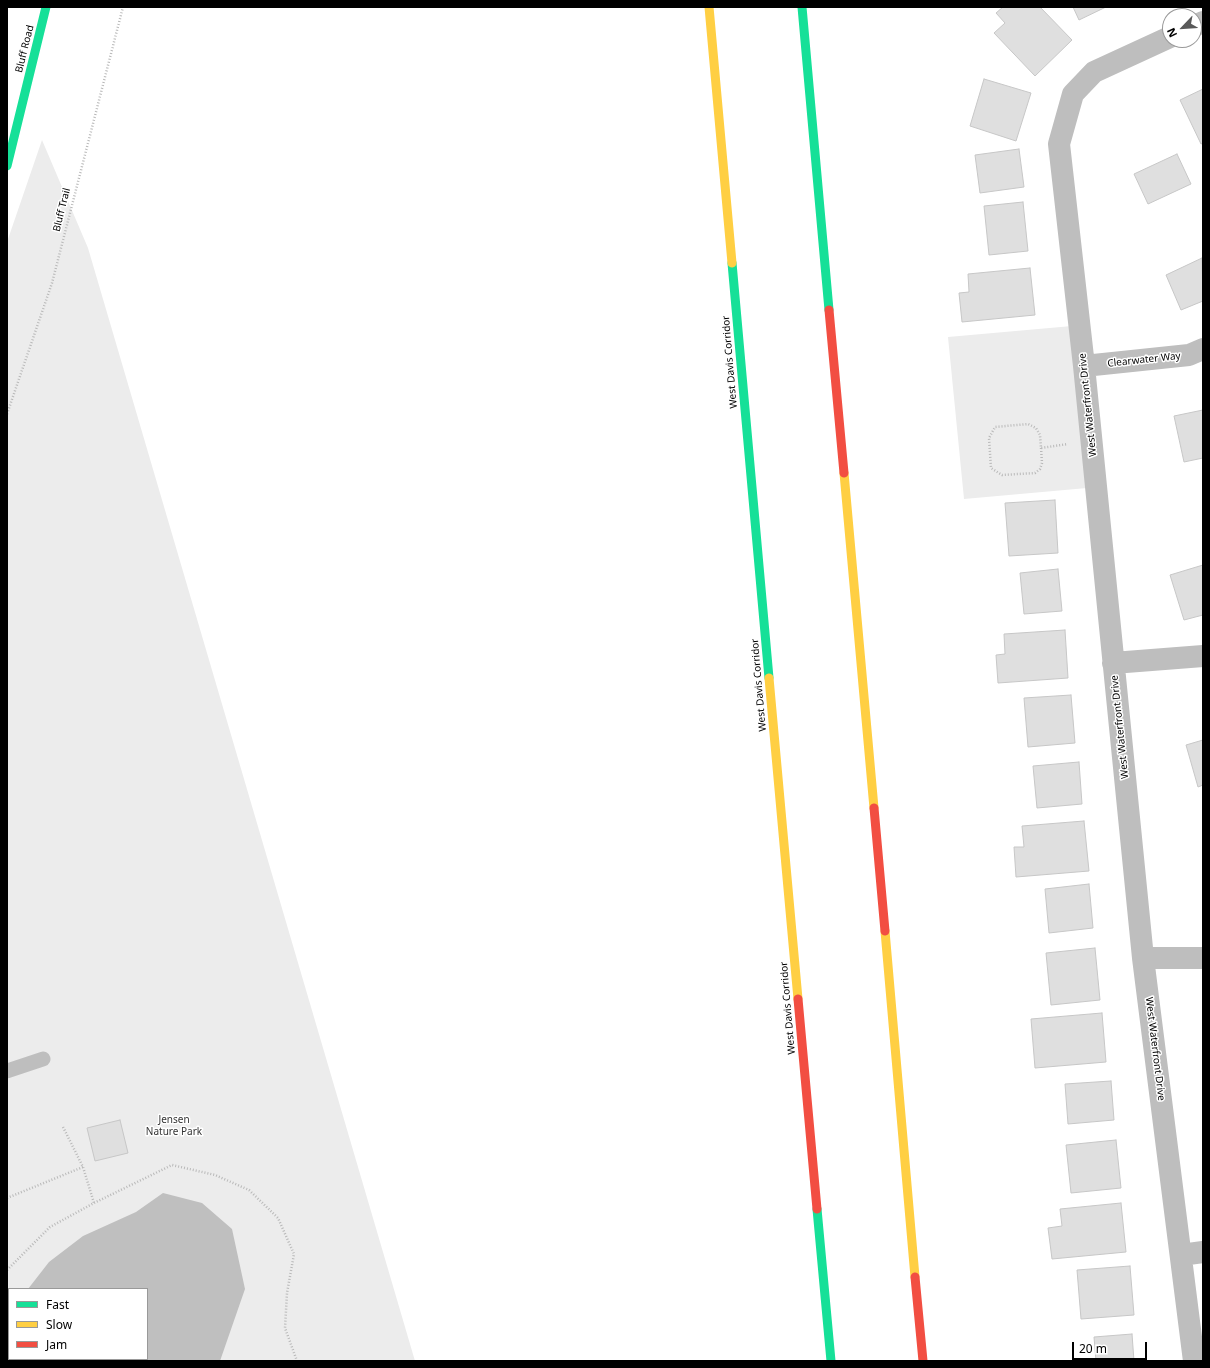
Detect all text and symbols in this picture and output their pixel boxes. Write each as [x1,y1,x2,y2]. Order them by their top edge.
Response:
north arrow [1162,8,1202,48]
street label: Bluff Road [13,24,37,74]
text: N [1163,26,1180,40]
street label: Bluff Trail [51,187,73,233]
street label: West Davis Corridor [720,315,740,409]
street label: Clearwater Way [1107,350,1181,370]
street label: West Waterfront Drive [1077,352,1099,458]
street label: West Davis Corridor [749,638,769,732]
street label: West Waterfront Drive [1109,674,1131,780]
street label: West Davis Corridor [778,961,798,1055]
street label: West Waterfront Drive [1143,996,1167,1102]
park label: Jensen Nature Park [146,1114,202,1138]
legend [8,1288,148,1360]
text: Fast [46,1296,69,1313]
text: Slow [46,1316,72,1333]
scale bar [1074,1334,1149,1360]
text: Jam [46,1336,67,1353]
text: 20 m [1079,1340,1107,1357]

